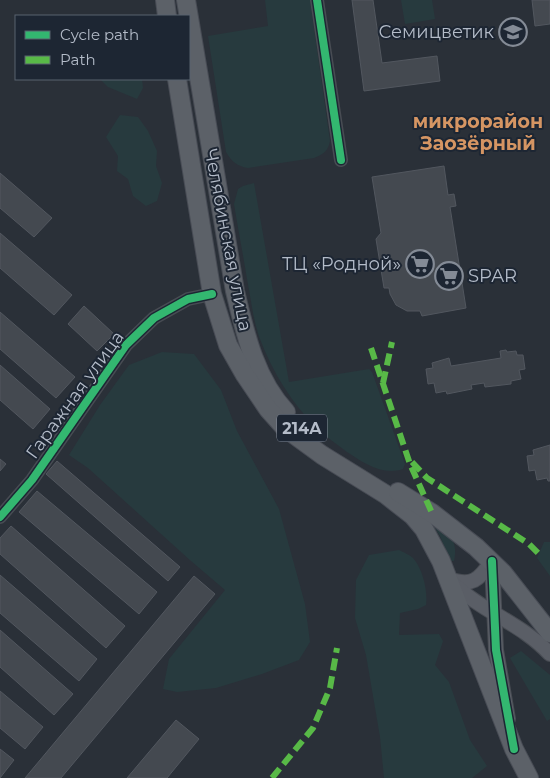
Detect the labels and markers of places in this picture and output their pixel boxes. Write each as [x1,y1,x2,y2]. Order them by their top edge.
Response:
school or university icon: Семицветик [498,17,528,47]
place label: Семицветик [378,21,495,43]
supermarket icon: ТЦ «Родной» [405,249,435,279]
place label: ТЦ «Родной» [282,253,401,275]
supermarket icon: SPAR [434,261,464,291]
place label: SPAR [468,265,517,287]

